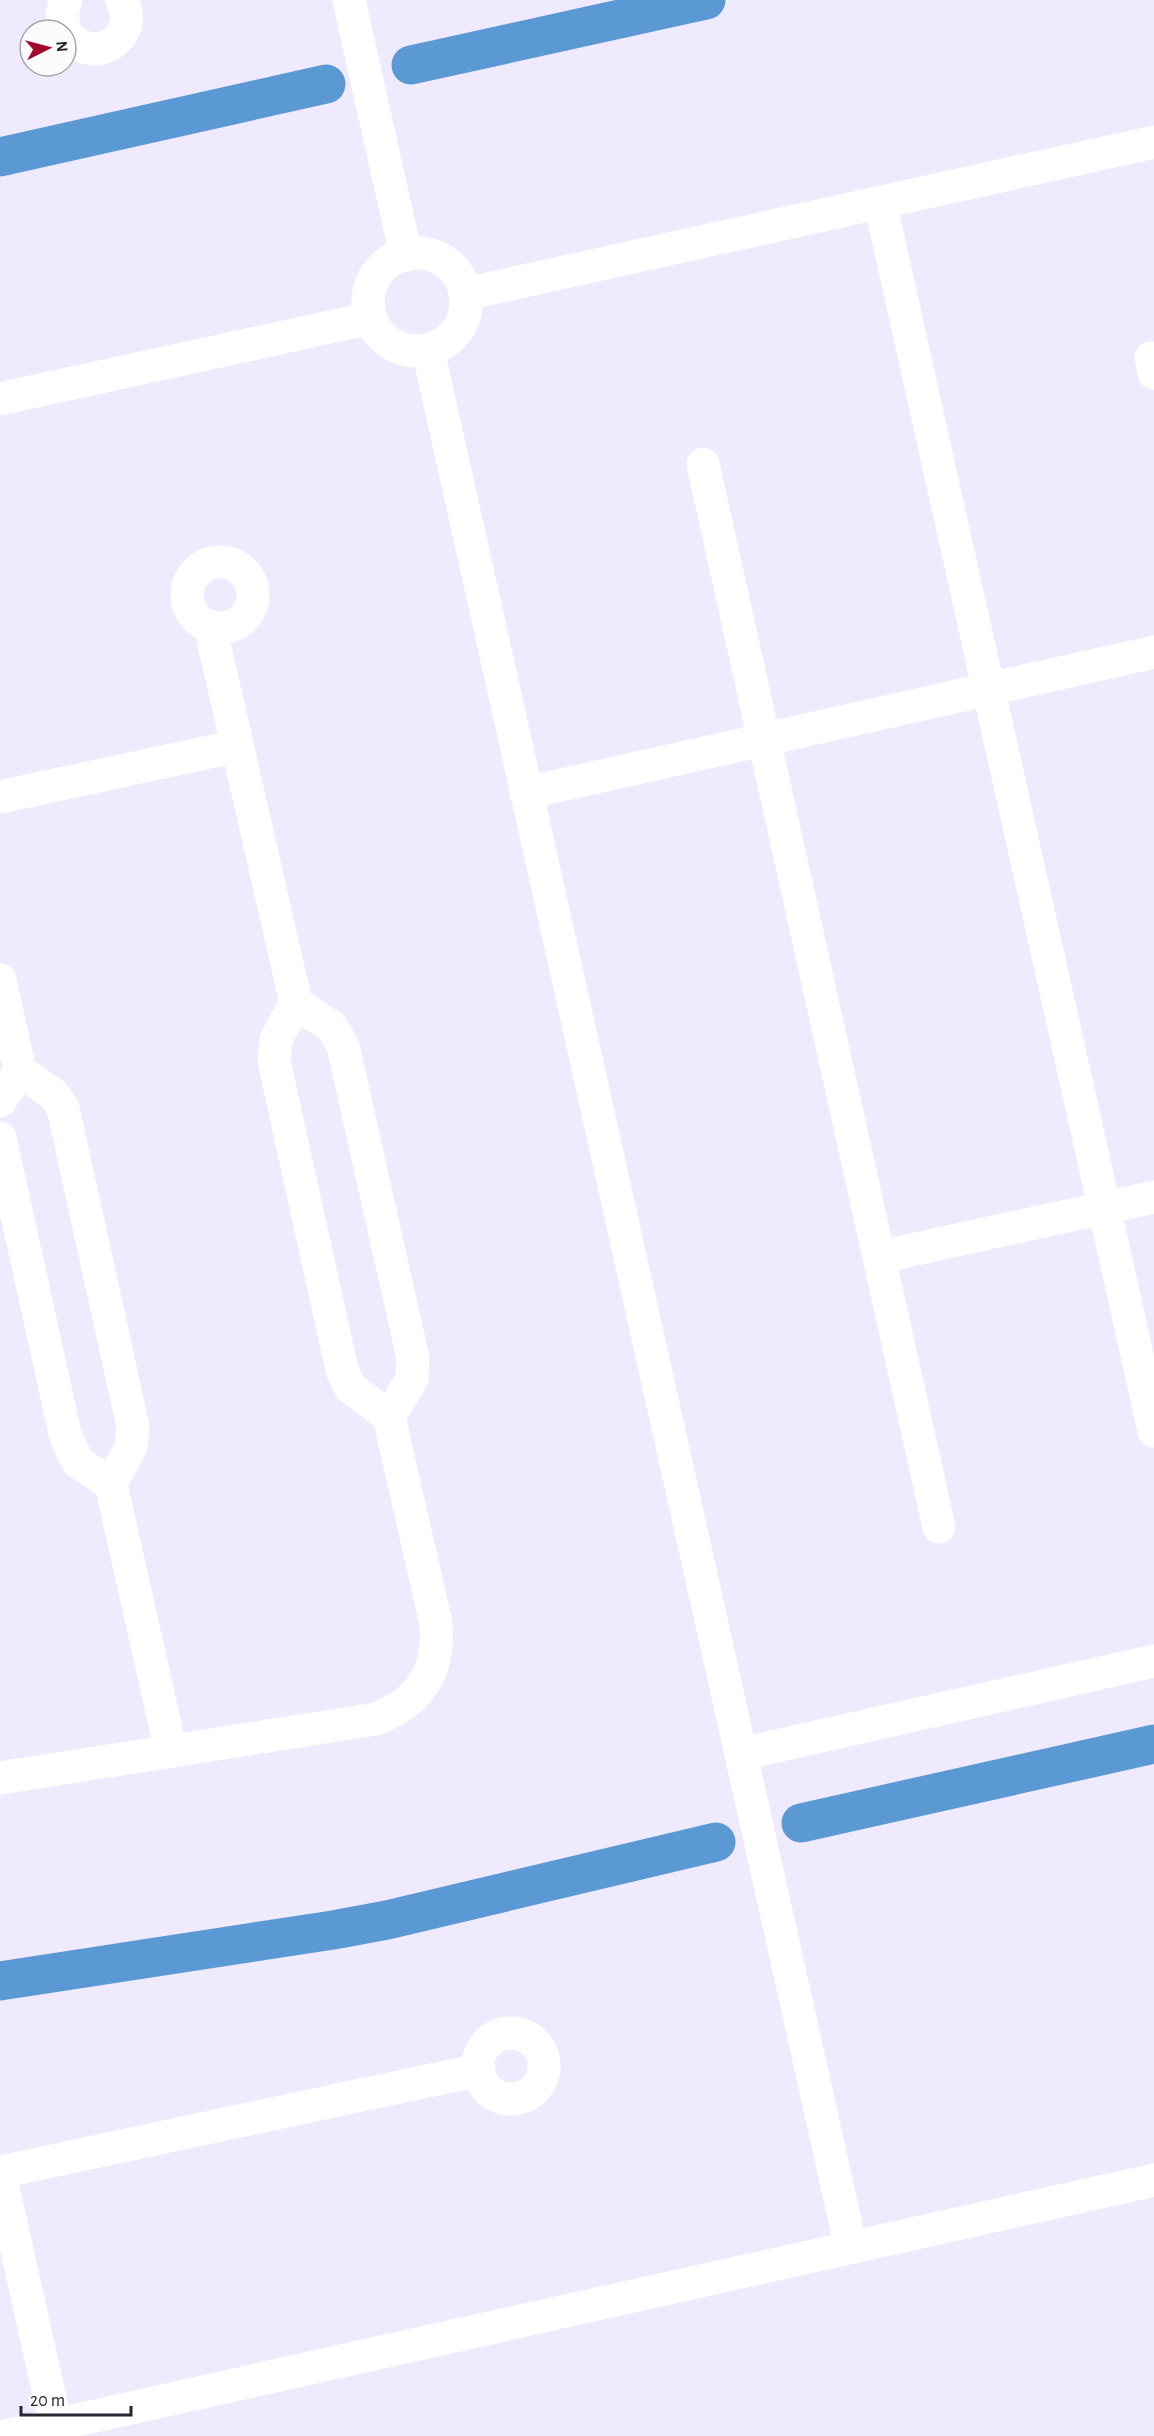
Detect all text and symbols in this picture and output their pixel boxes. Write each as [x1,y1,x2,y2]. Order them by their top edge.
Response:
north arrow [18,18,78,78]
text: N [53,40,70,53]
scale bar [21,2379,130,2417]
text: 20 m [30,2392,65,2410]

